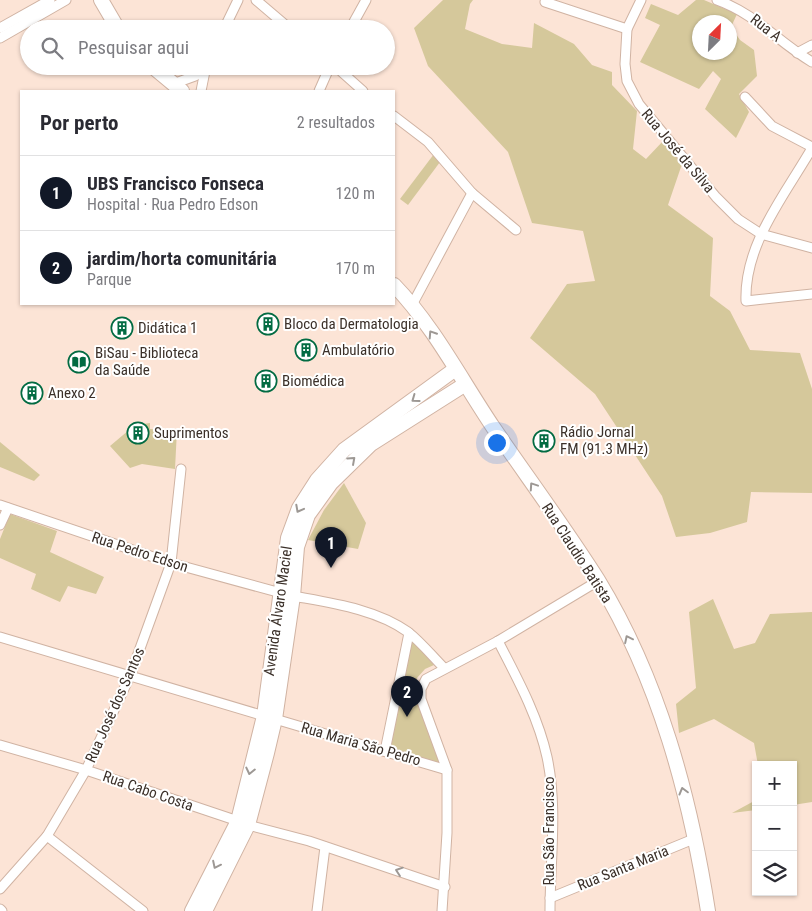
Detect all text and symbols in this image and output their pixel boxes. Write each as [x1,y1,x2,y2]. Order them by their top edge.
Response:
street label: Rua A [747,10,785,46]
north arrow [692,15,737,60]
search box [20,20,395,75]
icon: search [38,34,66,62]
text: Pesquisar aqui [78,36,189,59]
street label: Rua José da Silva [638,105,718,197]
text: Por perto [40,111,119,135]
text: 2 resultados [297,113,375,132]
text: UBS Francisco Fonseca [87,172,264,195]
text: 1 [52,184,60,203]
text: 120 m [336,184,375,203]
text: Hospital · Rua Pedro Edson [87,195,258,214]
text: jardim/horta comunitária [87,247,277,270]
text: 2 [52,259,60,278]
text: 170 m [336,259,375,278]
text: Parque [87,270,131,289]
building icon: Bloco da Dermatologia [256,312,280,336]
place label: Bloco da Dermatologia [284,315,419,333]
building icon: Didática 1 [110,316,134,340]
place label: Didática 1 [138,319,197,337]
one-way arrow [428,331,438,340]
building icon: Ambulatório [294,338,318,362]
place label: Ambulatório [322,341,395,359]
place label: BiSau - Biblioteca da Saúde [95,344,198,379]
library icon: BiSau - Biblioteca da Saúde [67,350,91,374]
building icon: Biomédica [254,369,278,393]
place label: Biomédica [282,372,344,390]
building icon: Anexo 2 [20,381,44,405]
place label: Anexo 2 [48,384,96,402]
one-way arrow [412,393,421,401]
building icon: Suprimentos [126,421,150,445]
place label: Rádio Jornal FM (91.3 MHz) [560,423,648,458]
place label: Suprimentos [154,424,229,442]
building icon: Rádio Jornal FM (91.3 MHz) [532,429,556,453]
your location [484,430,510,456]
one-way arrow [347,457,356,466]
one-way arrow [530,482,540,491]
street label: Rua Claudio Batista [538,500,616,606]
one-way arrow [295,503,305,512]
pin: 1 [315,527,347,568]
street label: Rua Pedro Edson [90,528,190,576]
street label: Avenida Álvaro Maciel [260,545,296,677]
one-way arrow [624,635,634,644]
street label: Rua José dos Santos [82,645,149,765]
pin: 2 [391,676,423,717]
street label: Rua Maria São Pedro [299,718,423,770]
map controls [752,761,797,896]
button: + [752,761,797,806]
one-way arrow [245,766,256,775]
street label: Rua Cabo Costa [100,767,196,815]
street label: Rua São Francisco [540,776,558,886]
one-way arrow [678,787,689,796]
button: − [752,806,797,851]
street label: Rua Santa Maria [575,842,671,894]
button: layers [752,851,797,896]
one-way arrow [212,860,222,869]
one-way arrow [395,867,403,877]

